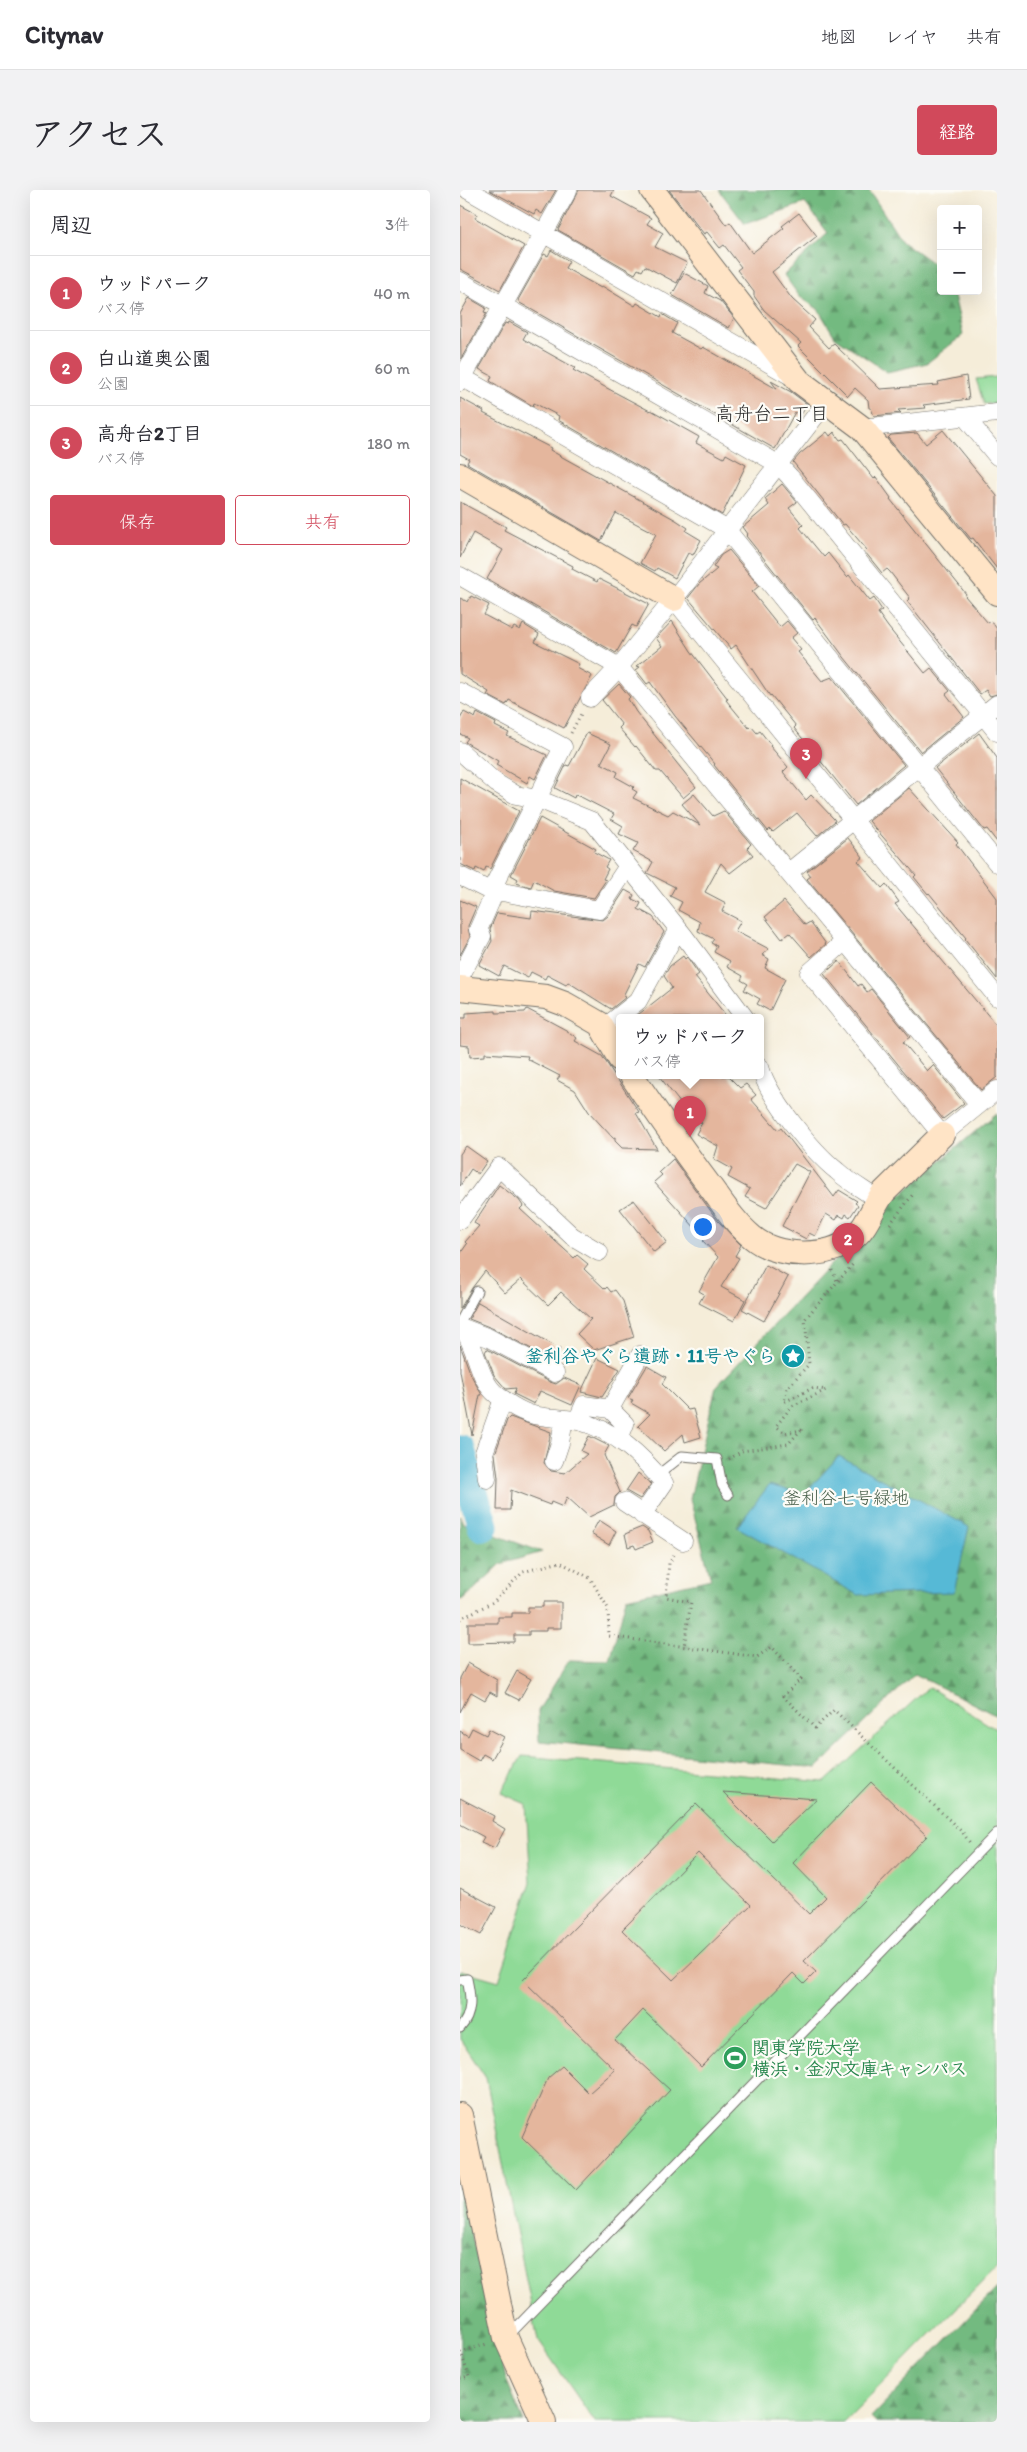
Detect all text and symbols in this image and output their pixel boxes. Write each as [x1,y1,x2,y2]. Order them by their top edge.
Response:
text: Citynav [25,20,103,49]
text: 地図 [821,26,857,48]
text: レイヤ [885,26,938,48]
text: 共有 [966,26,1002,48]
button: 経路 [917,105,997,155]
text: アクセス [30,113,168,155]
map controls [937,205,982,295]
button: + [937,205,982,250]
text: 周辺 [50,212,92,237]
text: 3件 [385,215,410,234]
button: − [937,250,982,295]
text: ウッドパーク [97,272,211,295]
text: 1 [62,284,70,303]
text: 40 m [373,284,410,303]
text: バス停 [97,299,145,318]
text: 白山道奥公園 [97,347,211,370]
text: 2 [62,359,70,378]
text: 60 m [375,359,410,378]
text: 公園 [97,374,129,393]
district label: 高舟台二丁目 [715,402,829,425]
text: 高舟台2丁目 [97,422,202,445]
text: 3 [62,434,70,453]
text: 180 m [367,434,410,453]
text: バス停 [97,449,145,468]
button: 保存 [50,495,225,545]
button: 共有 [235,495,410,545]
pin: 3 [790,738,822,779]
popup [616,1014,764,1079]
text: ウッドパーク [633,1025,747,1048]
text: バス停 [633,1052,681,1071]
pin: 1 [674,1096,706,1137]
your location [690,1214,716,1240]
pin: 2 [832,1223,864,1264]
place icon: 釜利谷やぐら遺跡・11号やぐら [780,1343,806,1369]
place label: 釜利谷やぐら遺跡・11号やぐら [525,1345,776,1367]
park label: 釜利谷七号緑地 [783,1487,909,1509]
place label: 関東学院大学 横浜・金沢文庫キャンパス [752,2037,967,2080]
sports icon: 関東学院大学 横浜・金沢文庫キャンパス [722,2045,748,2071]

